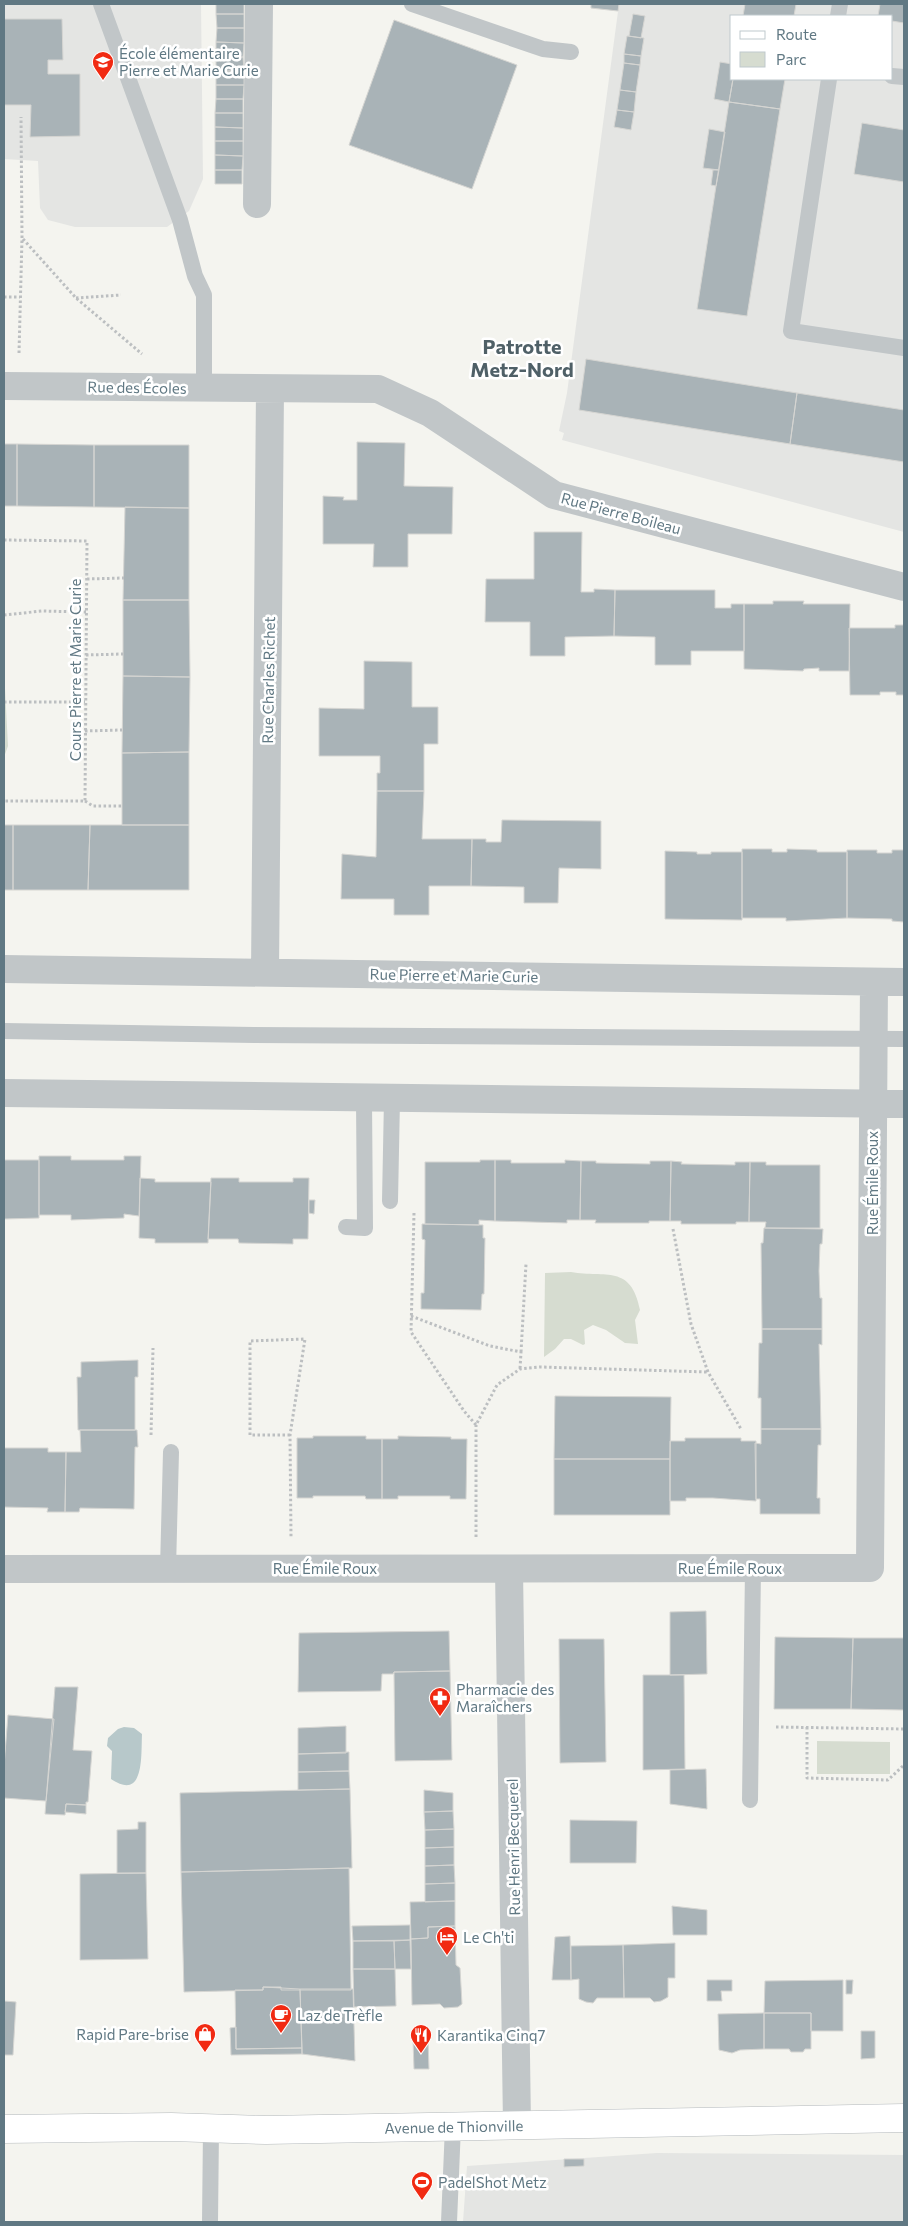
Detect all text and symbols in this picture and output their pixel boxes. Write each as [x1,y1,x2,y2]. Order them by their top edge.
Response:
legend [730,15,893,80]
text: Route [776,25,817,43]
place label: École élémentaire Pierre et Marie Curie [119,43,259,79]
school or university icon: École élémentaire Pierre et Marie Curie [91,50,115,81]
text: Parc [776,50,806,68]
district label: Patrotte Metz-Nord [470,334,574,381]
street label: Rue des Écoles [87,376,187,397]
street label: Rue Pierre Boileau [559,488,683,538]
street label: Cours Pierre et Marie Curie [66,579,84,761]
street label: Rue Charles Richet [258,616,278,744]
street label: Rue Pierre et Marie Curie [369,965,539,985]
street label: Rue Émile Roux [862,1131,881,1235]
street label: Rue Émile Roux [273,1558,377,1577]
street label: Rue Émile Roux [678,1558,782,1577]
place label: Pharmacie des Maraîchers [456,1680,554,1715]
pharmacy icon: Pharmacie des Maraîchers [428,1686,452,1717]
street label: Rue Henri Becquerel [503,1778,523,1916]
hotel icon: Le Ch'ti [435,1925,459,1956]
place label: Le Ch'ti [463,1928,514,1946]
cafe icon: Laz de Trèfle [269,2003,293,2034]
place label: Laz de Trèfle [297,2006,383,2024]
shop icon: Rapid Pare-brise [193,2022,217,2053]
restaurant icon: Karantika Cinq7 [409,2023,433,2054]
place label: Rapid Pare-brise [76,2025,189,2043]
place label: Karantika Cinq7 [437,2026,546,2044]
street label: Avenue de Thionville [384,2116,524,2137]
sports icon: PadelShot Metz [410,2170,434,2201]
place label: PadelShot Metz [438,2173,547,2191]

